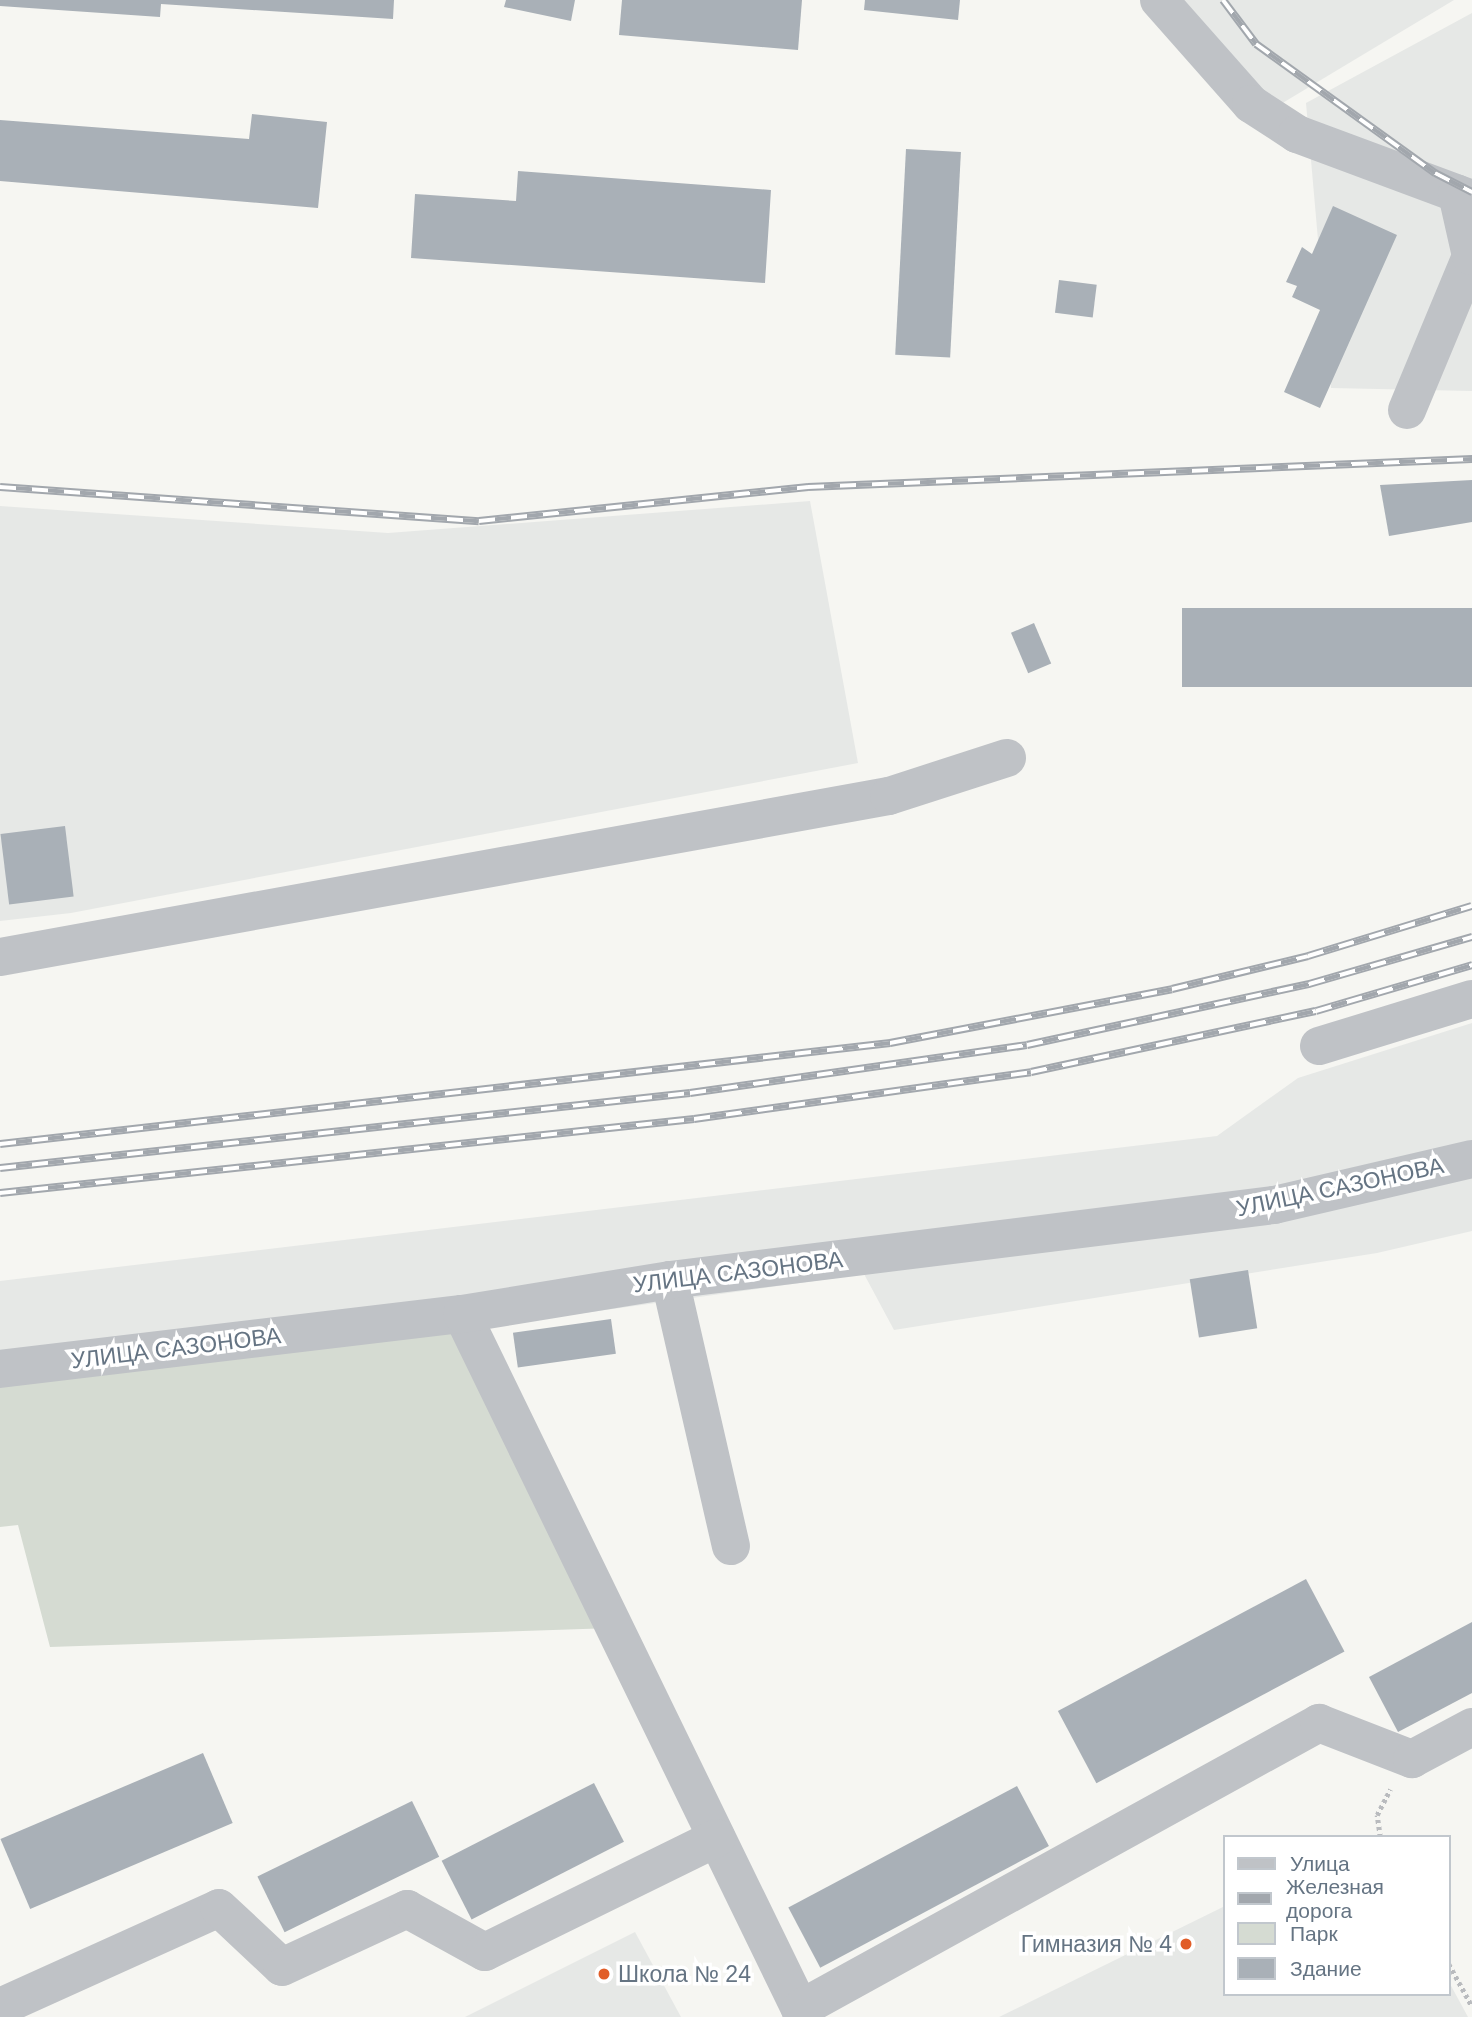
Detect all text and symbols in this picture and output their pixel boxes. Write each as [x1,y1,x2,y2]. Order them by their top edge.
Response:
street label: УЛИЦА САЗОНОВА [1234,1152,1446,1222]
street label: УЛИЦА САЗОНОВА [631,1245,845,1299]
street label: УЛИЦА САЗОНОВА [69,1321,283,1375]
legend [1224,1835,1451,1996]
text: Улица [1290,1852,1350,1875]
text: Железная дорога [1286,1875,1384,1922]
text: Парк [1290,1922,1338,1945]
place label: Гимназия № 4 [1021,1930,1172,1958]
marker: Гимназия № 4 [1178,1936,1194,1952]
text: Здание [1290,1957,1362,1980]
place label: Школа № 24 [618,1960,751,1988]
marker: Школа № 24 [596,1966,612,1982]

